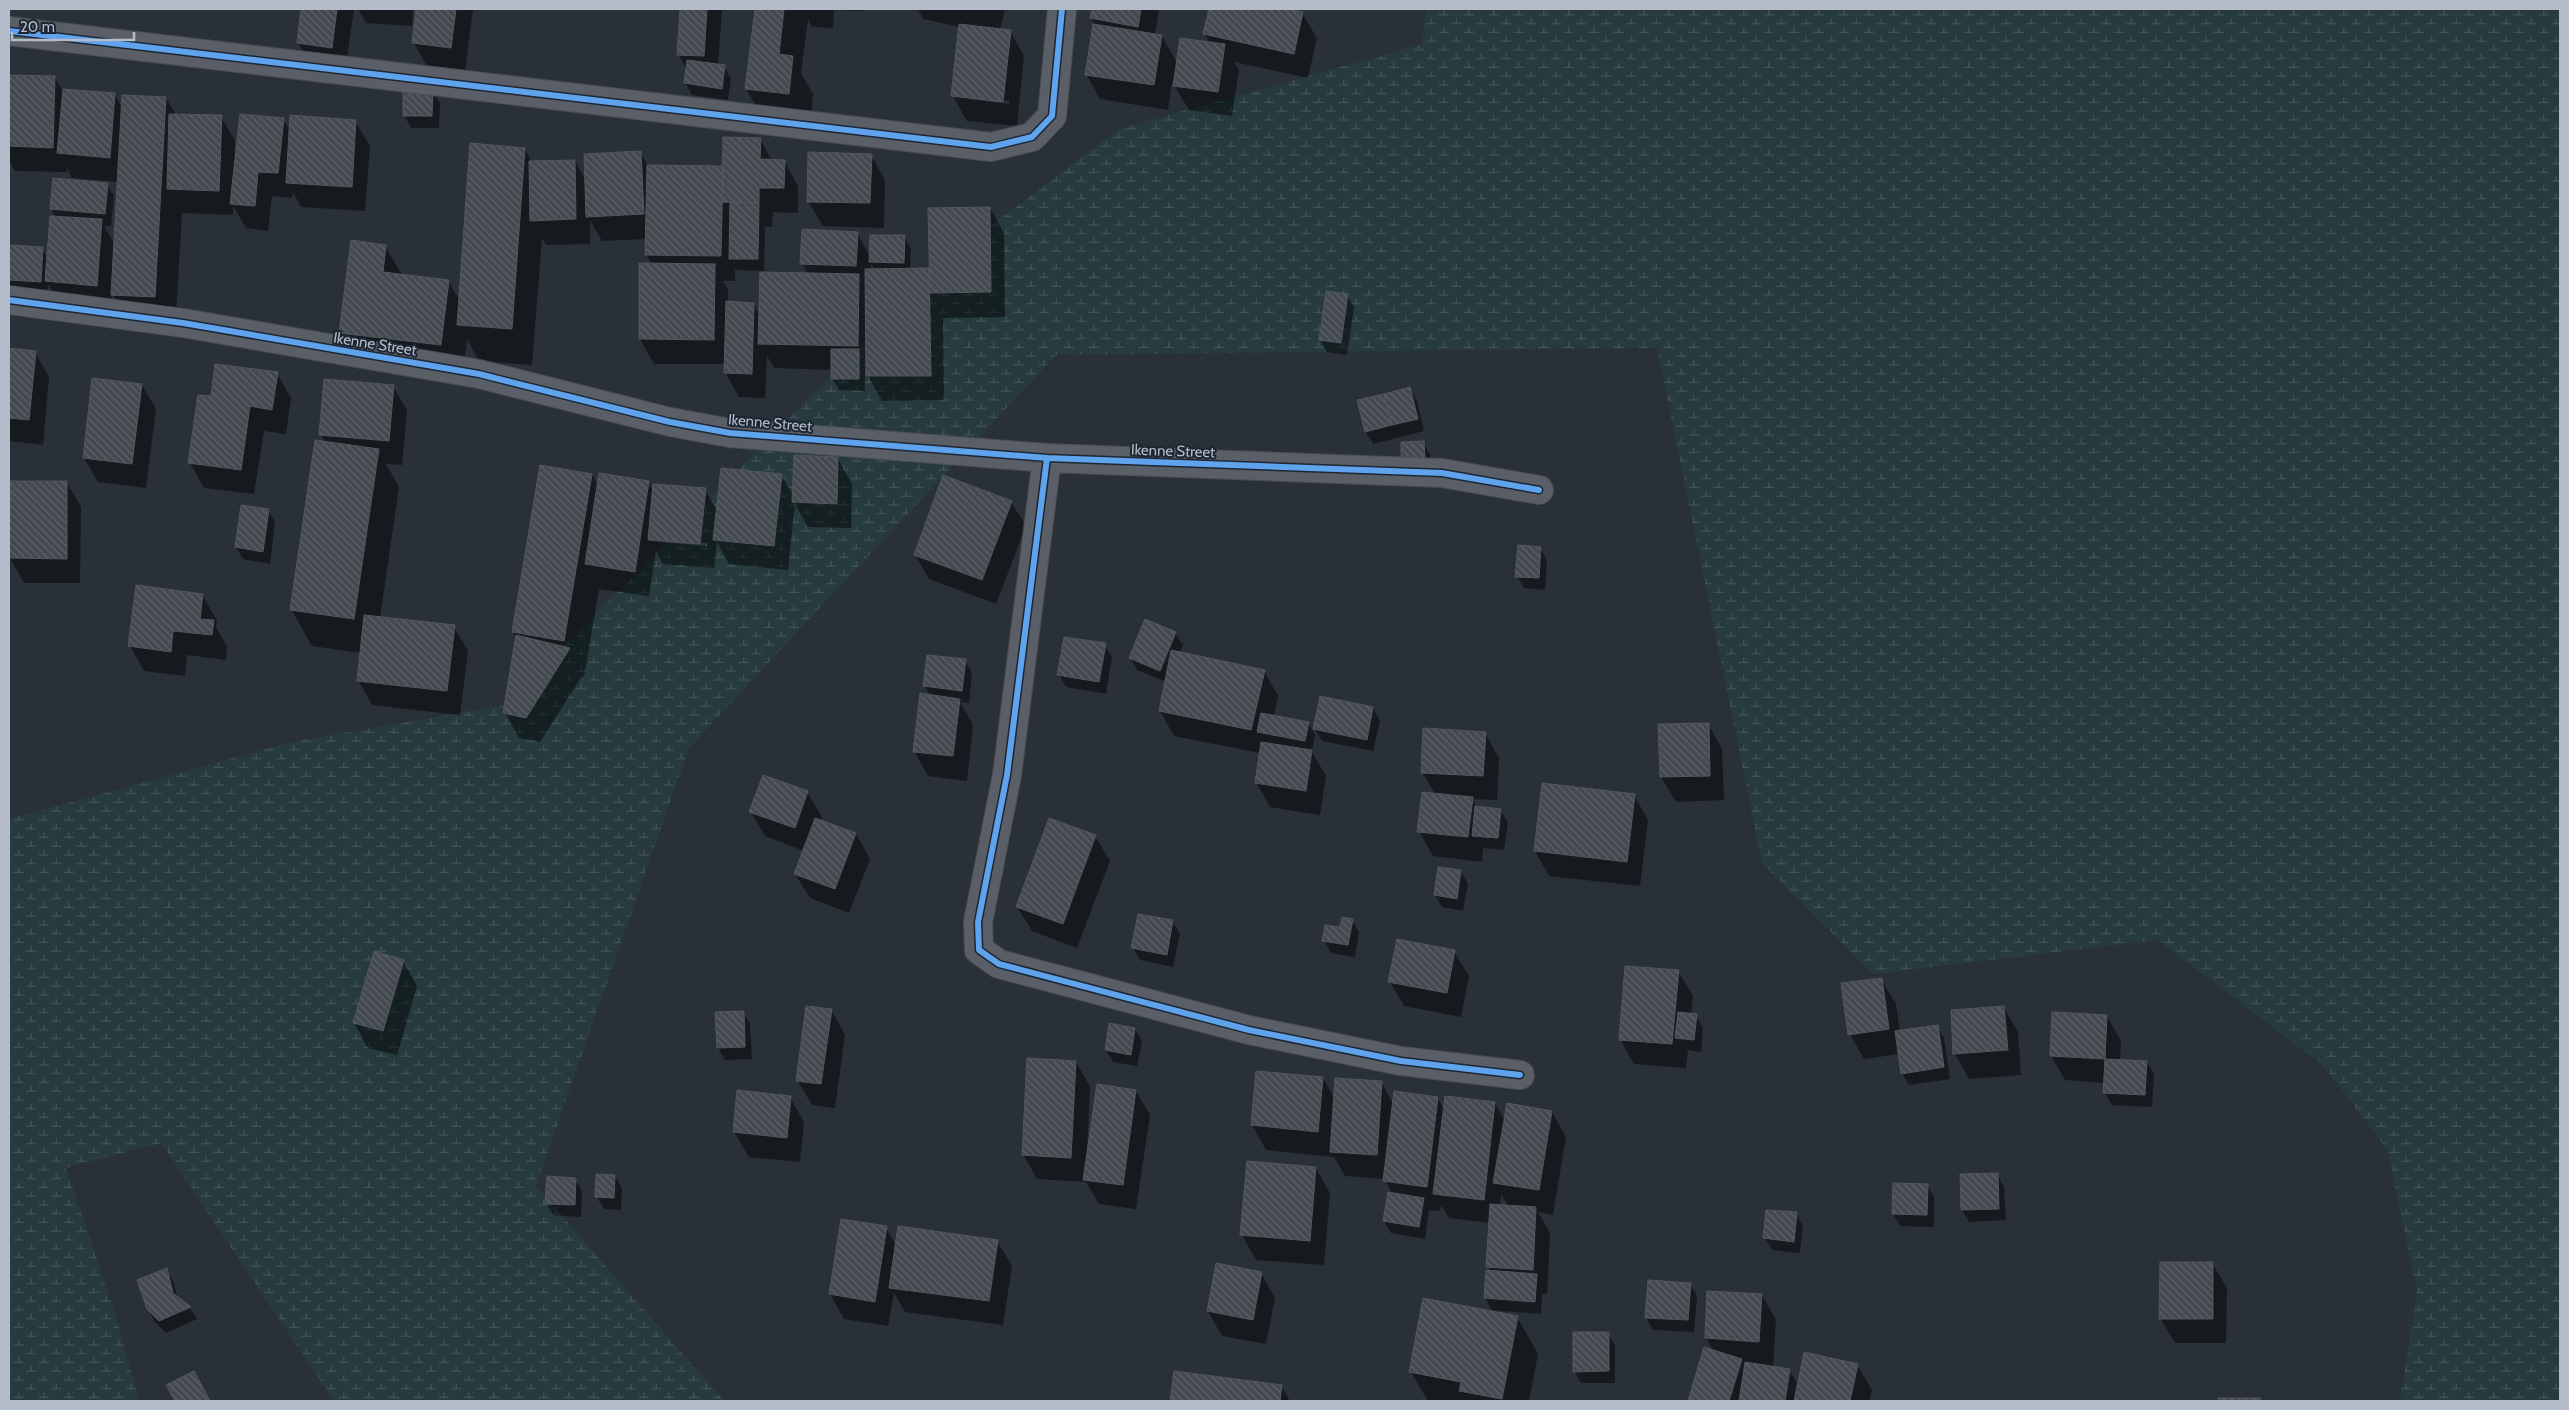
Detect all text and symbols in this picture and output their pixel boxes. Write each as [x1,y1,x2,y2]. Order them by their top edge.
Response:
scale bar [12,10,135,42]
text: 20 m [20,18,55,36]
street label: Ikenne Street [332,329,418,359]
street label: Ikenne Street [727,410,813,436]
street label: Ikenne Street [1131,441,1215,461]

